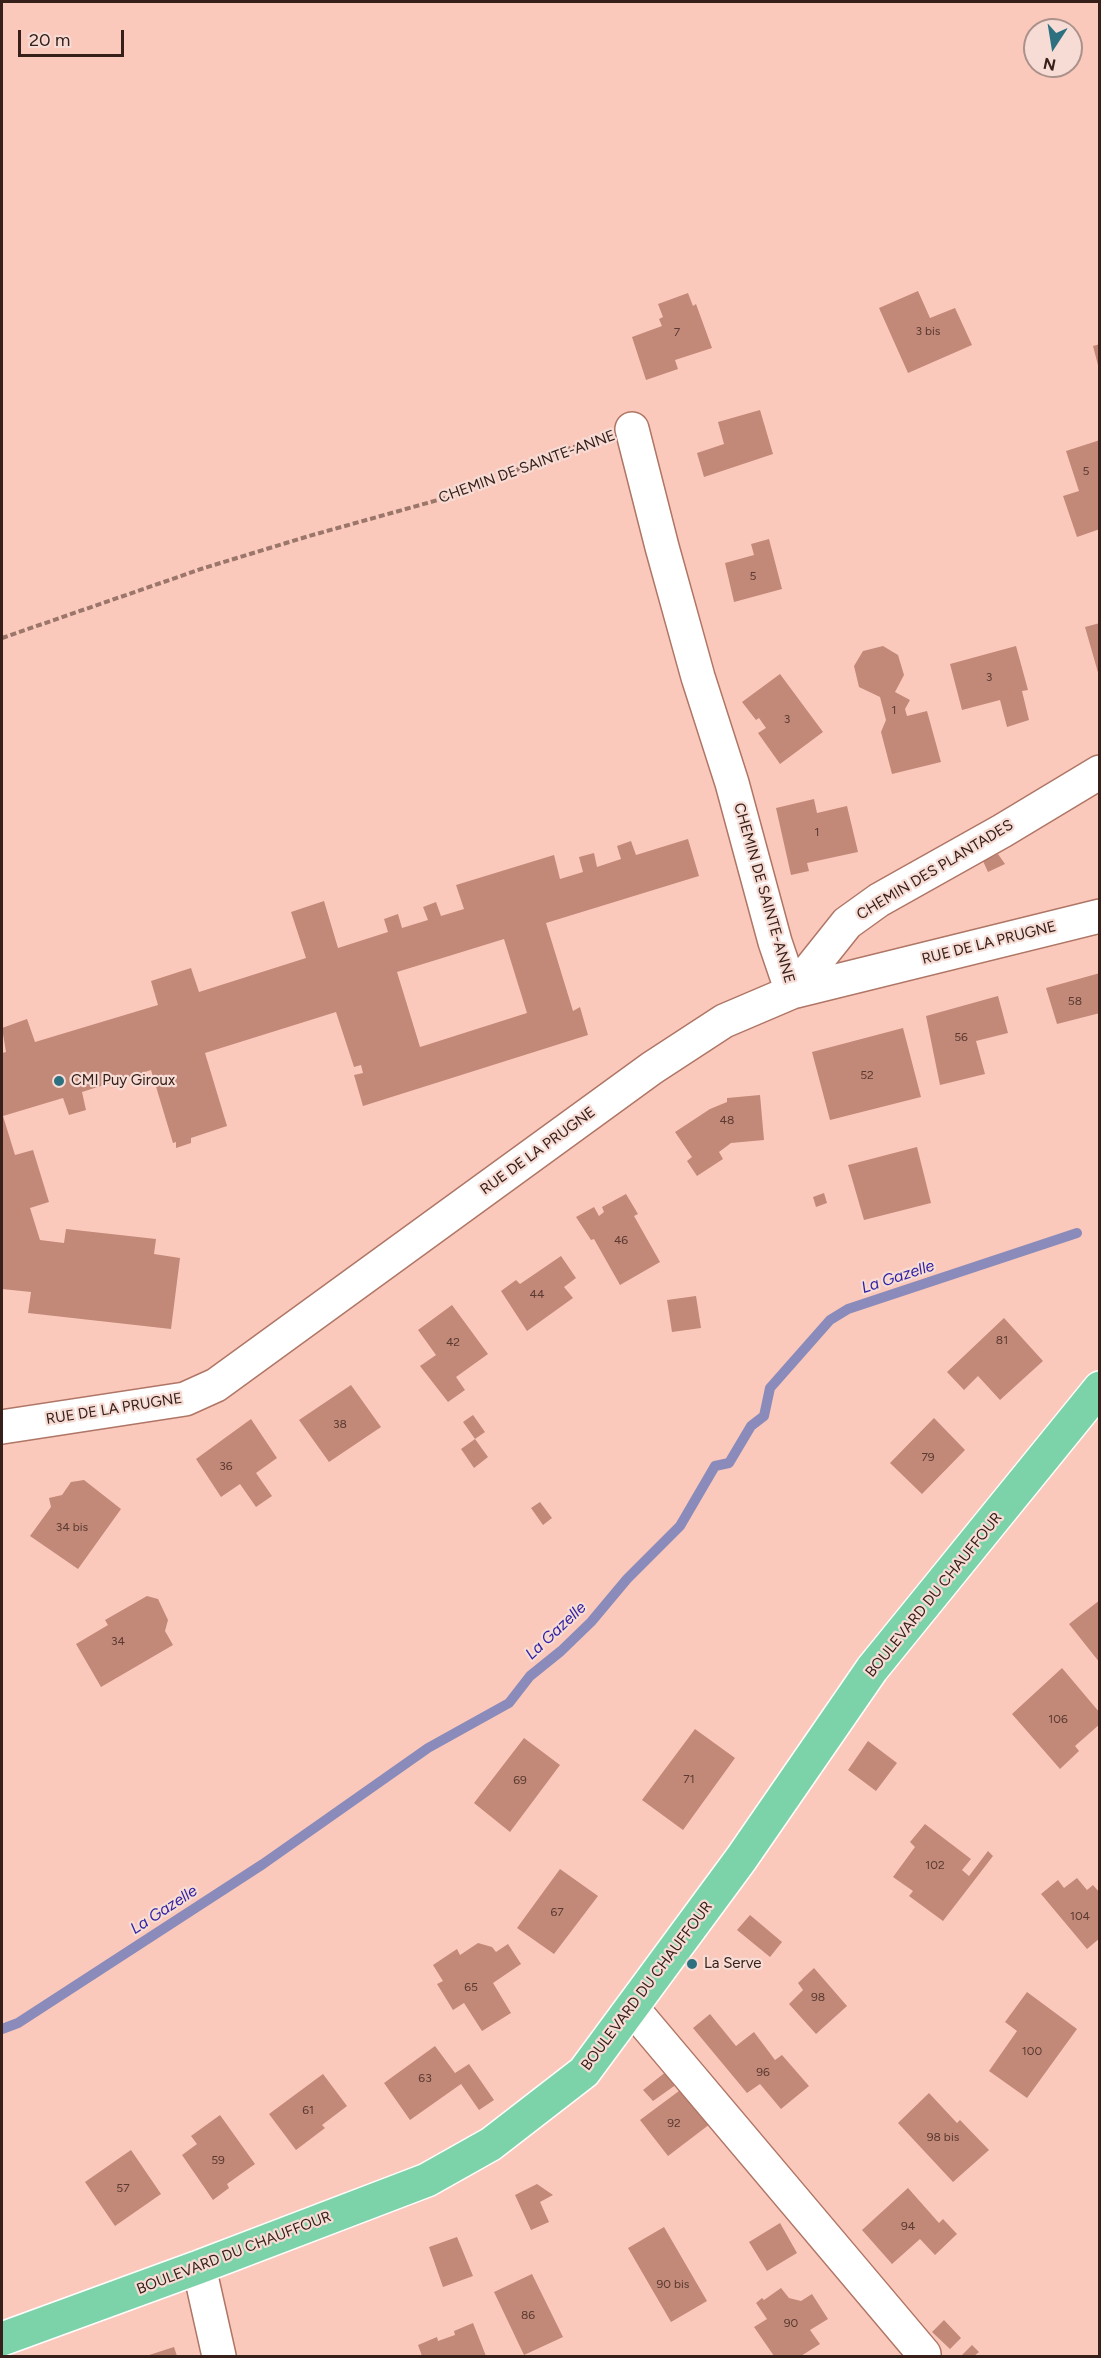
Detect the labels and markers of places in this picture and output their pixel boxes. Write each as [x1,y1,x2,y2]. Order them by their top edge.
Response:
place label: CMI Puy Giroux [71,1072,175,1090]
marker: CMI Puy Giroux [52,1074,66,1088]
place label: La Serve [704,1955,761,1973]
marker: La Serve [685,1957,699,1971]

